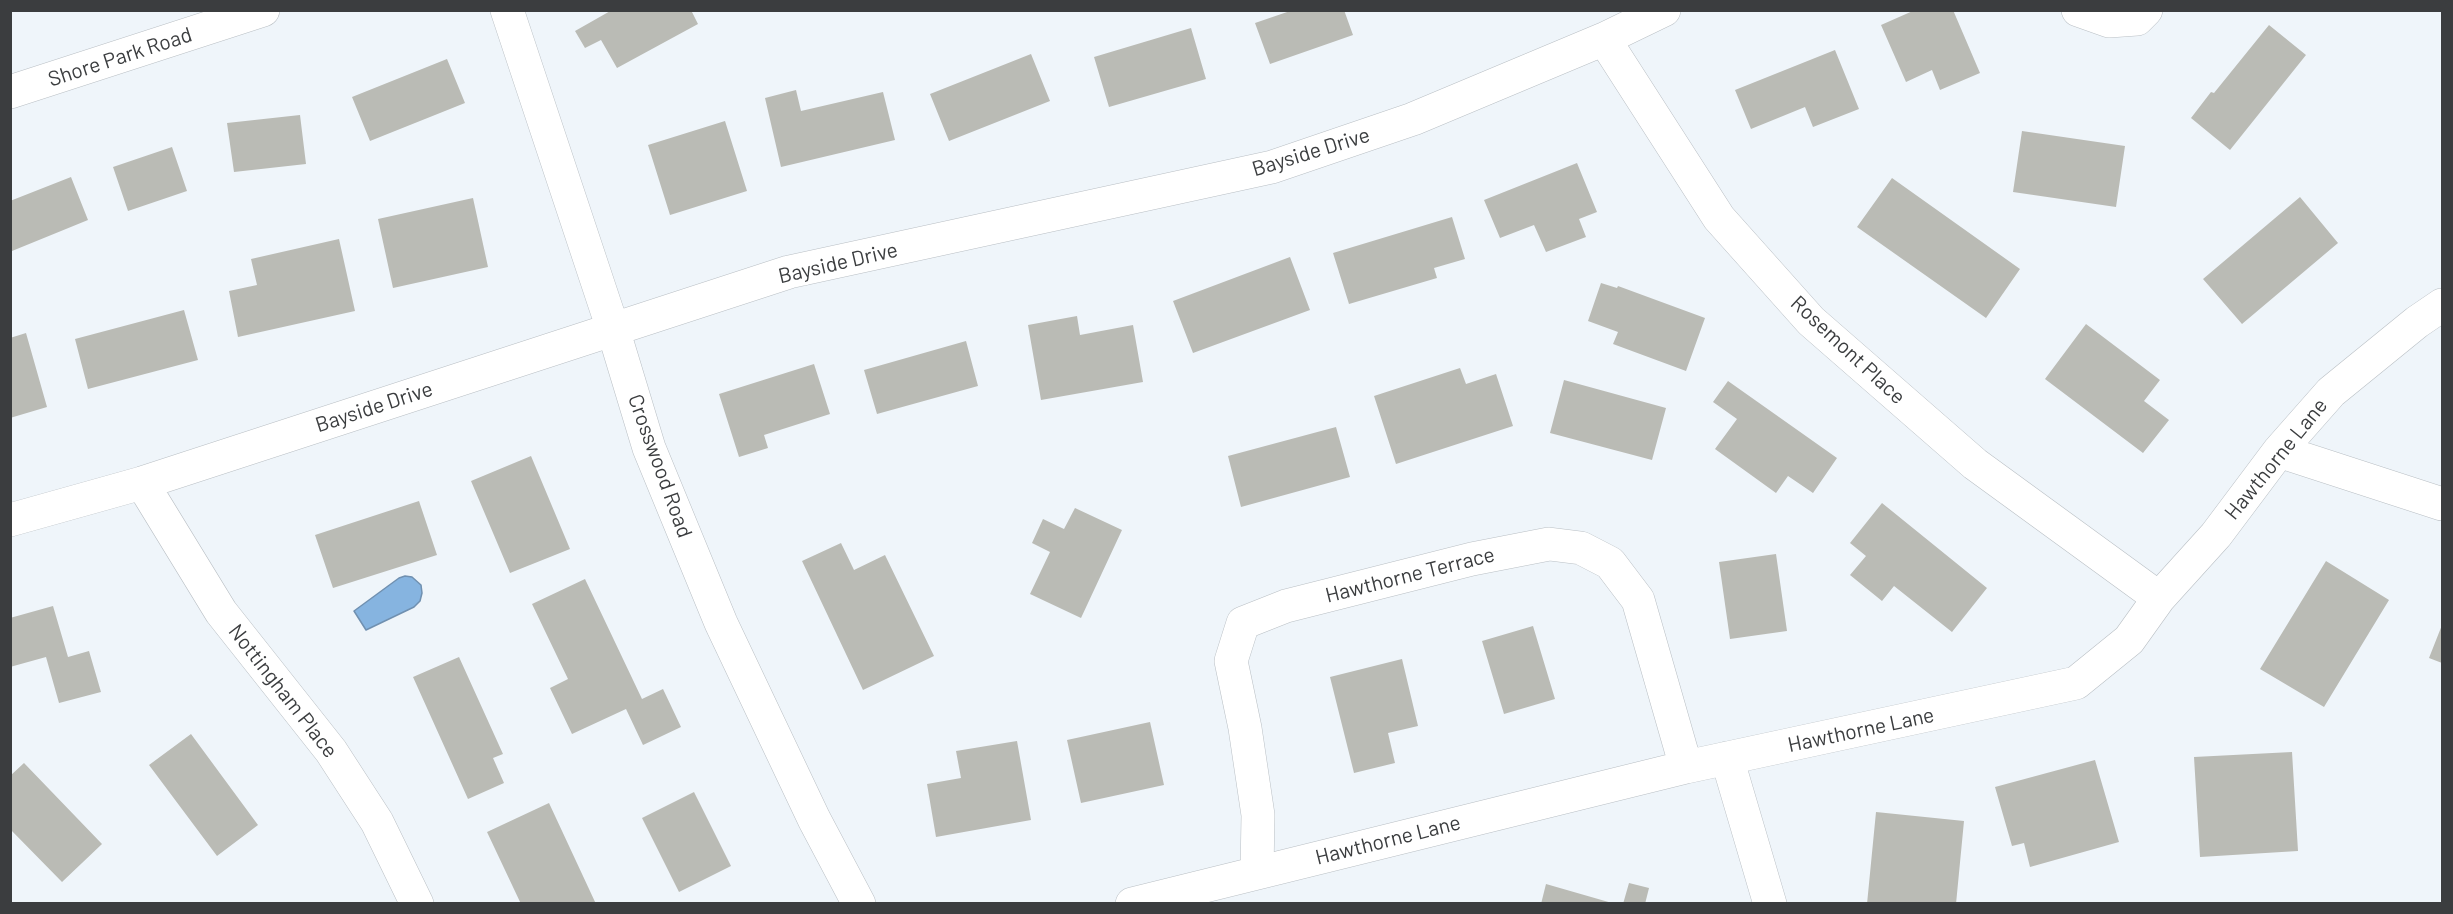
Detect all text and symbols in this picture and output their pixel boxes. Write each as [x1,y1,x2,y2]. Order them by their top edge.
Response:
street label: Shore Park Road [45,22,195,92]
street label: Bayside Drive [1249,122,1373,182]
street label: Bayside Drive [776,237,900,289]
street label: Rosemont Place [1786,291,1910,409]
street label: Bayside Drive [312,376,436,438]
street label: Crosswood Road [622,391,698,541]
street label: Hawthorne Lane [2219,393,2333,525]
street label: Hawthorne Terrace [1323,542,1497,608]
street label: Nottingham Place [223,619,343,763]
street label: Hawthorne Lane [1786,702,1936,758]
street label: Hawthorne Lane [1313,810,1463,870]

